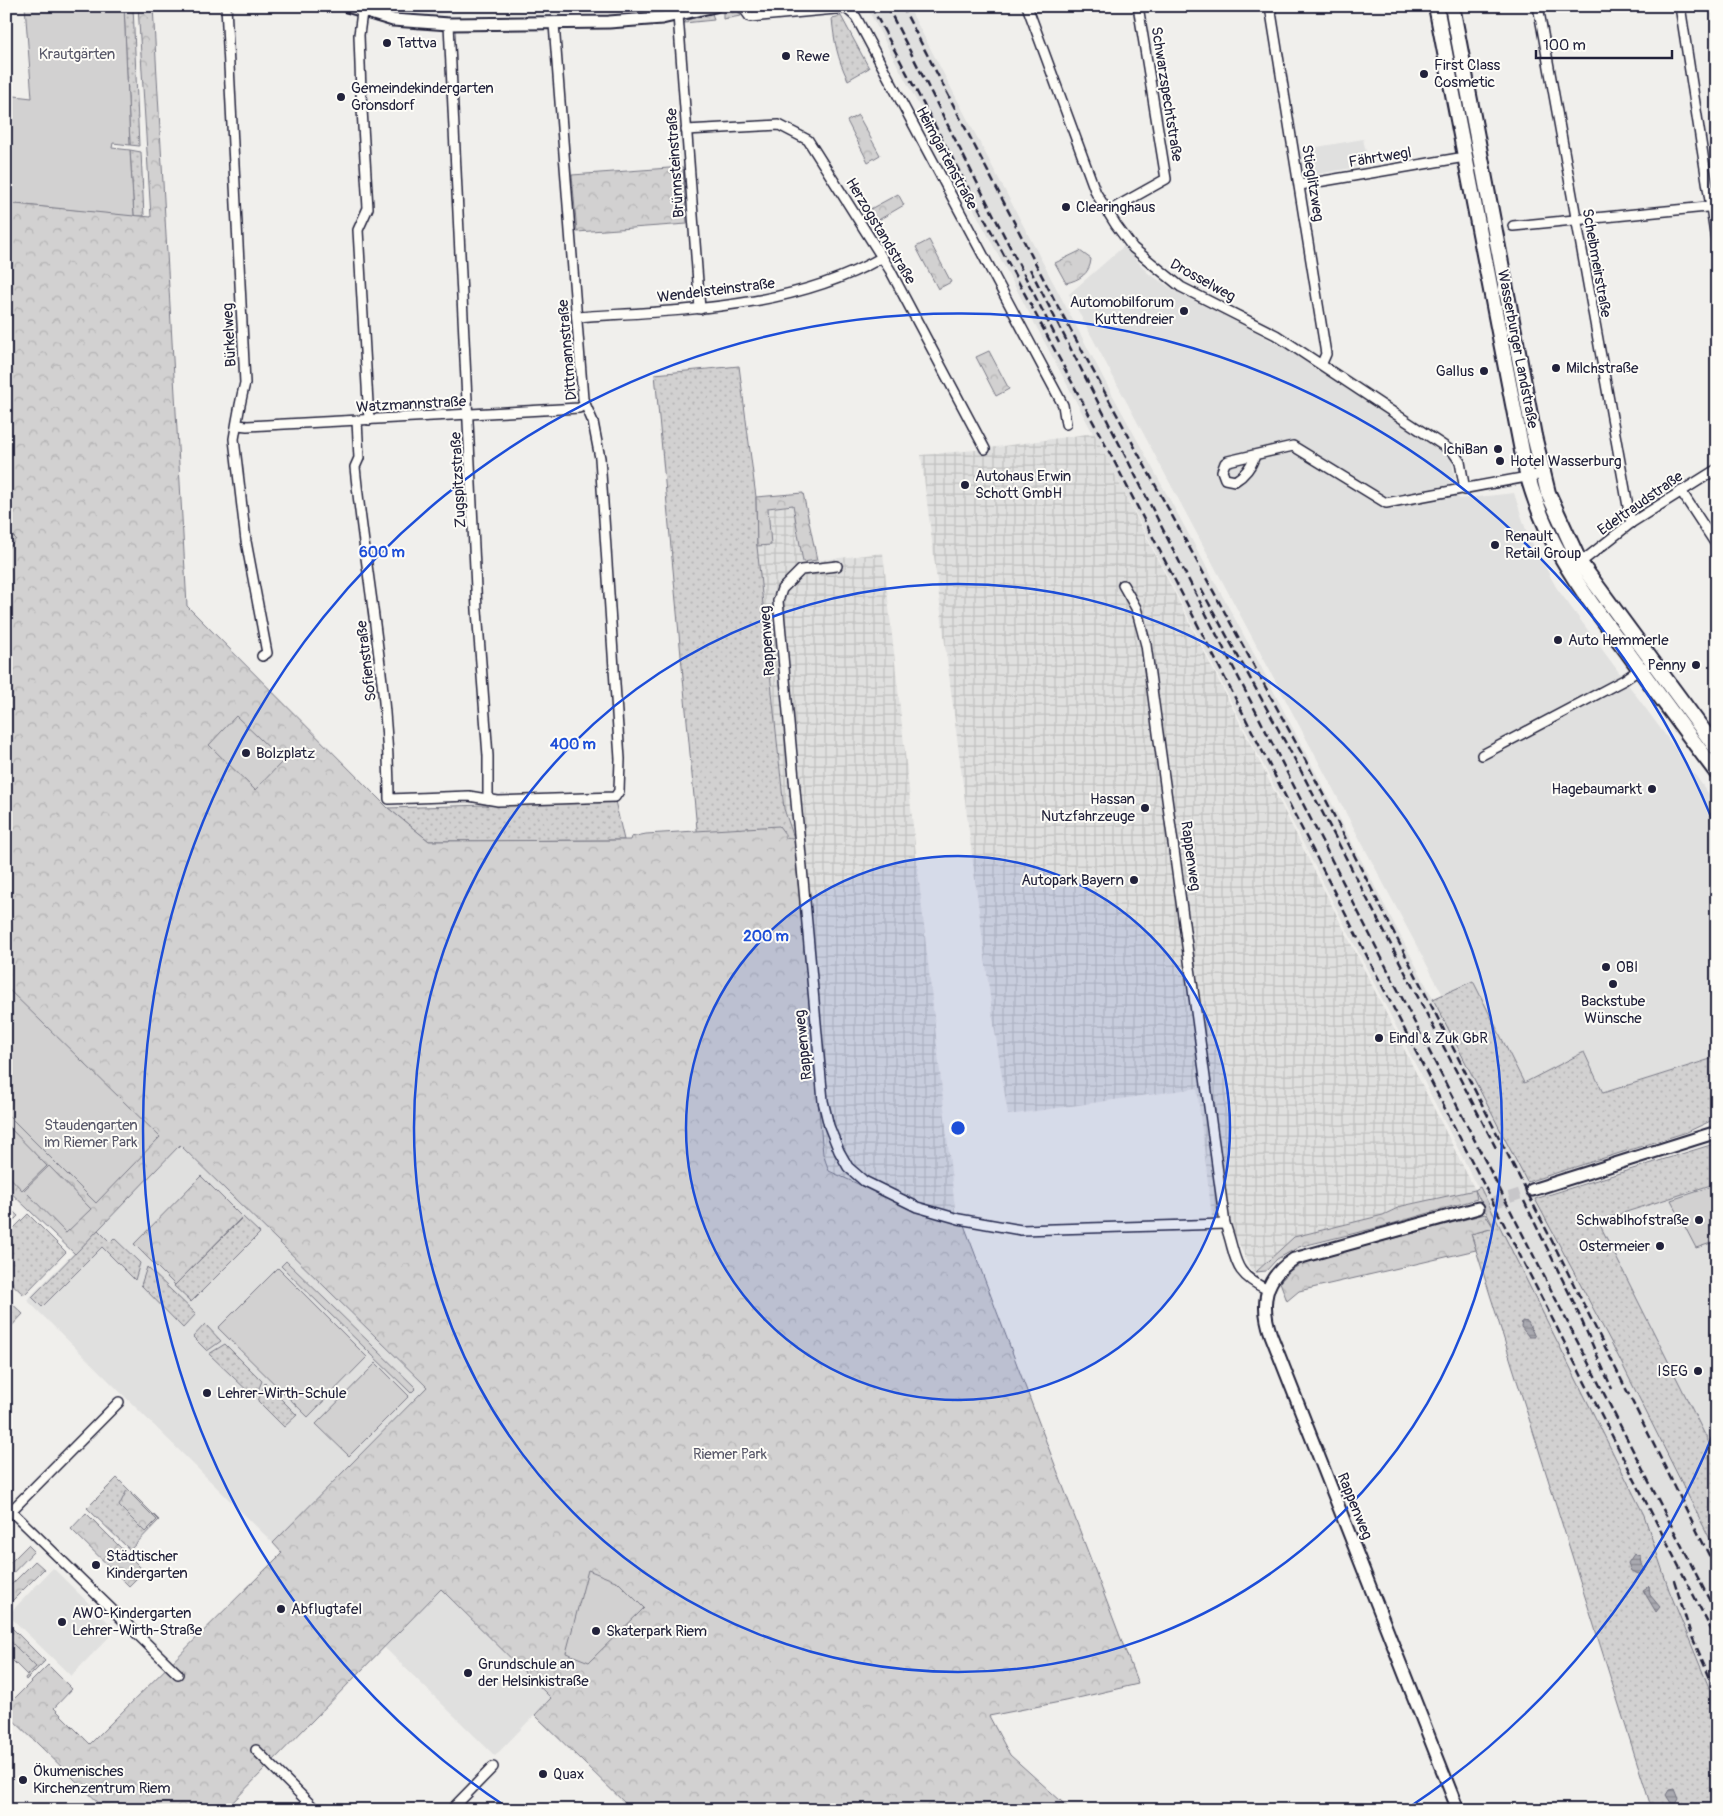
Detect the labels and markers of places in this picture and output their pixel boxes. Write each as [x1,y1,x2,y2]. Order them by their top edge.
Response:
place label: Tattva [397,34,437,53]
marker: Tattva [381,37,393,49]
place label: Rewe [796,47,830,66]
marker: Rewe [780,50,792,62]
place label: First Class Cosmetic [1434,56,1501,92]
marker: First Class Cosmetic [1418,68,1430,80]
place label: Gemeindekindergarten Gronsdorf [351,79,494,115]
marker: Gemeindekindergarten Gronsdorf [335,91,347,103]
place label: Clearinghaus [1076,198,1156,217]
marker: Clearinghaus [1060,201,1072,213]
place label: Automobilforum Kuttendreier [1070,293,1175,329]
marker: Automobilforum Kuttendreier [1178,305,1190,317]
place label: Milchstraße [1566,359,1639,378]
place label: Gallus [1436,362,1474,381]
marker: Milchstraße [1550,362,1562,374]
marker: Gallus [1478,365,1490,377]
place label: IchiBan [1443,440,1488,459]
marker: IchiBan [1492,443,1504,455]
place label: Hotel Wasserburg [1510,452,1622,471]
marker: Hotel Wasserburg [1494,455,1506,467]
place label: Autohaus Erwin Schott GmbH [975,467,1071,503]
marker: Autohaus Erwin Schott GmbH [959,479,971,491]
place label: Renault Retail Group [1505,527,1581,563]
marker: Renault Retail Group [1489,539,1501,551]
place label: Auto Hemmerle [1568,631,1669,650]
marker: Auto Hemmerle [1552,634,1564,646]
place label: Penny [1648,656,1687,675]
marker: Penny [1690,659,1702,671]
place label: Bolzplatz [256,744,315,763]
marker: Bolzplatz [240,747,252,759]
place label: Hagebaumarkt [1552,780,1643,799]
marker: Hagebaumarkt [1646,783,1658,795]
place label: Hassan Nutzfahrzeuge [1041,790,1136,826]
marker: Hassan Nutzfahrzeuge [1139,802,1151,814]
place label: Autopark Bayern [1021,871,1124,890]
marker: Autopark Bayern [1128,874,1140,886]
place label: OBI [1616,958,1638,977]
marker: OBI [1600,961,1612,973]
marker: Backstube Wünsche [1607,978,1619,990]
place label: Backstube Wünsche [1581,992,1646,1028]
place label: Eindl & Zuk GbR [1389,1029,1488,1048]
marker: Eindl & Zuk GbR [1373,1032,1385,1044]
centre of rings [949,1119,967,1137]
place label: Schwablhofstraße [1576,1211,1690,1230]
marker: Schwablhofstraße [1693,1214,1705,1226]
place label: Ostermeier [1579,1237,1651,1256]
marker: Ostermeier [1654,1240,1666,1252]
place label: ISEG [1657,1362,1688,1381]
marker: ISEG [1692,1365,1704,1377]
place label: Lehrer-Wirth-Schule [217,1384,347,1403]
marker: Lehrer-Wirth-Schule [201,1387,213,1399]
place label: Städtischer Kindergarten [106,1547,188,1583]
marker: Städtischer Kindergarten [90,1559,102,1571]
place label: Abflugtafel [291,1600,362,1619]
marker: Abflugtafel [275,1603,287,1615]
place label: AWO-Kindergarten Lehrer-Wirth-Straße [72,1604,203,1640]
marker: AWO-Kindergarten Lehrer-Wirth-Straße [56,1616,68,1628]
place label: Skaterpark Riem [606,1622,707,1641]
marker: Skaterpark Riem [590,1625,602,1637]
place label: Grundschule an der Helsinkistraße [478,1655,589,1691]
marker: Grundschule an der Helsinkistraße [462,1667,474,1679]
place label: Ökumenisches Kirchenzentrum Riem [33,1762,171,1798]
place label: Quax [553,1765,584,1784]
marker: Quax [537,1768,549,1780]
marker: Ökumenisches Kirchenzentrum Riem [17,1774,29,1786]

